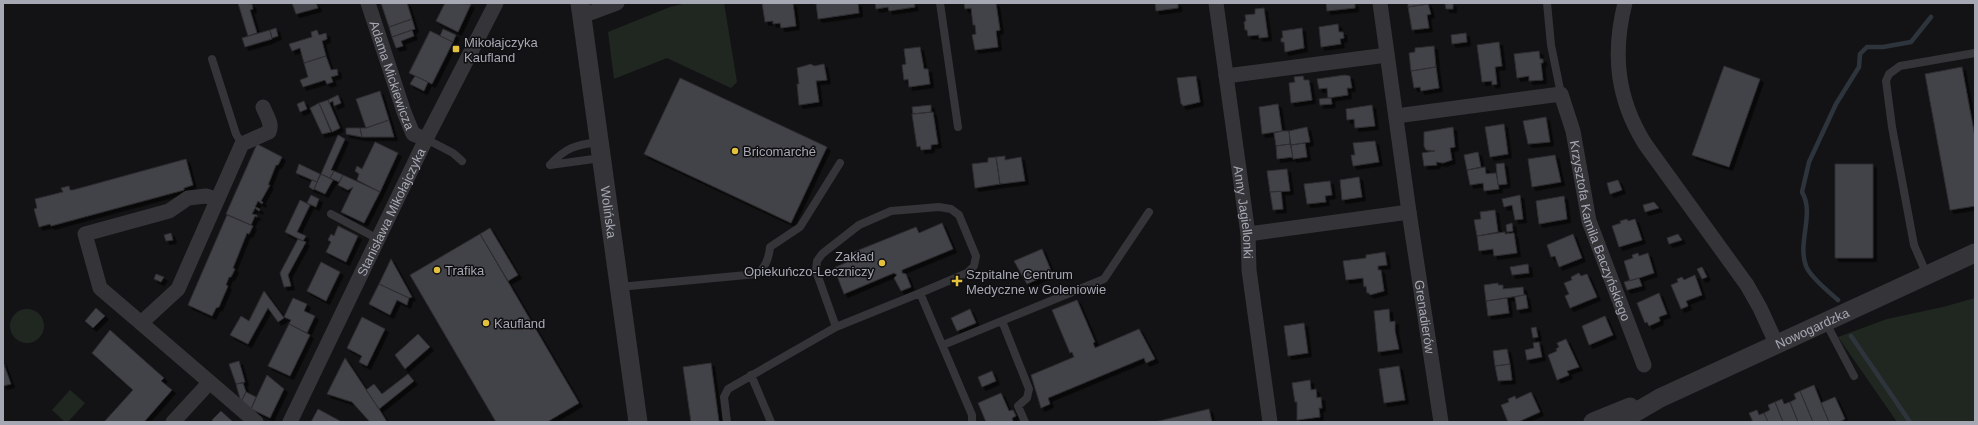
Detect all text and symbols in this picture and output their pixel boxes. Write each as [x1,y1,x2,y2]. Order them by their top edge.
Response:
street label: Adama Mickiewicza [367,19,418,133]
place label: Mikołajczyka Kaufland [464,35,538,65]
marker: Mikołajczyka Kaufland [451,44,461,54]
street label: Krzysztofa Kamila Baczyńskiego [1567,139,1634,323]
place label: Bricomarché [743,144,816,159]
street label: Stanisława Mikołajczyka [354,145,428,278]
marker: Bricomarché [730,146,740,156]
street label: Anny Jagiellonki [1231,164,1256,259]
street label: Wolińska [598,185,620,240]
place label: Zakład Opiekuńczo-Leczniczy [744,249,874,279]
marker: Zakład Opiekuńczo-Leczniczy [877,258,887,268]
place label: Trafika [445,263,485,278]
marker: Trafika [432,265,442,275]
place label: Szpitalne Centrum Medyczne w Goleniowie [966,267,1106,297]
marker: Szpitalne Centrum Medyczne w Goleniowie [951,275,963,287]
street label: Grenadierów [1412,279,1438,355]
street label: Nowogardzka [1773,304,1852,351]
place label: Kaufland [494,316,545,331]
marker: Kaufland [481,318,491,328]

